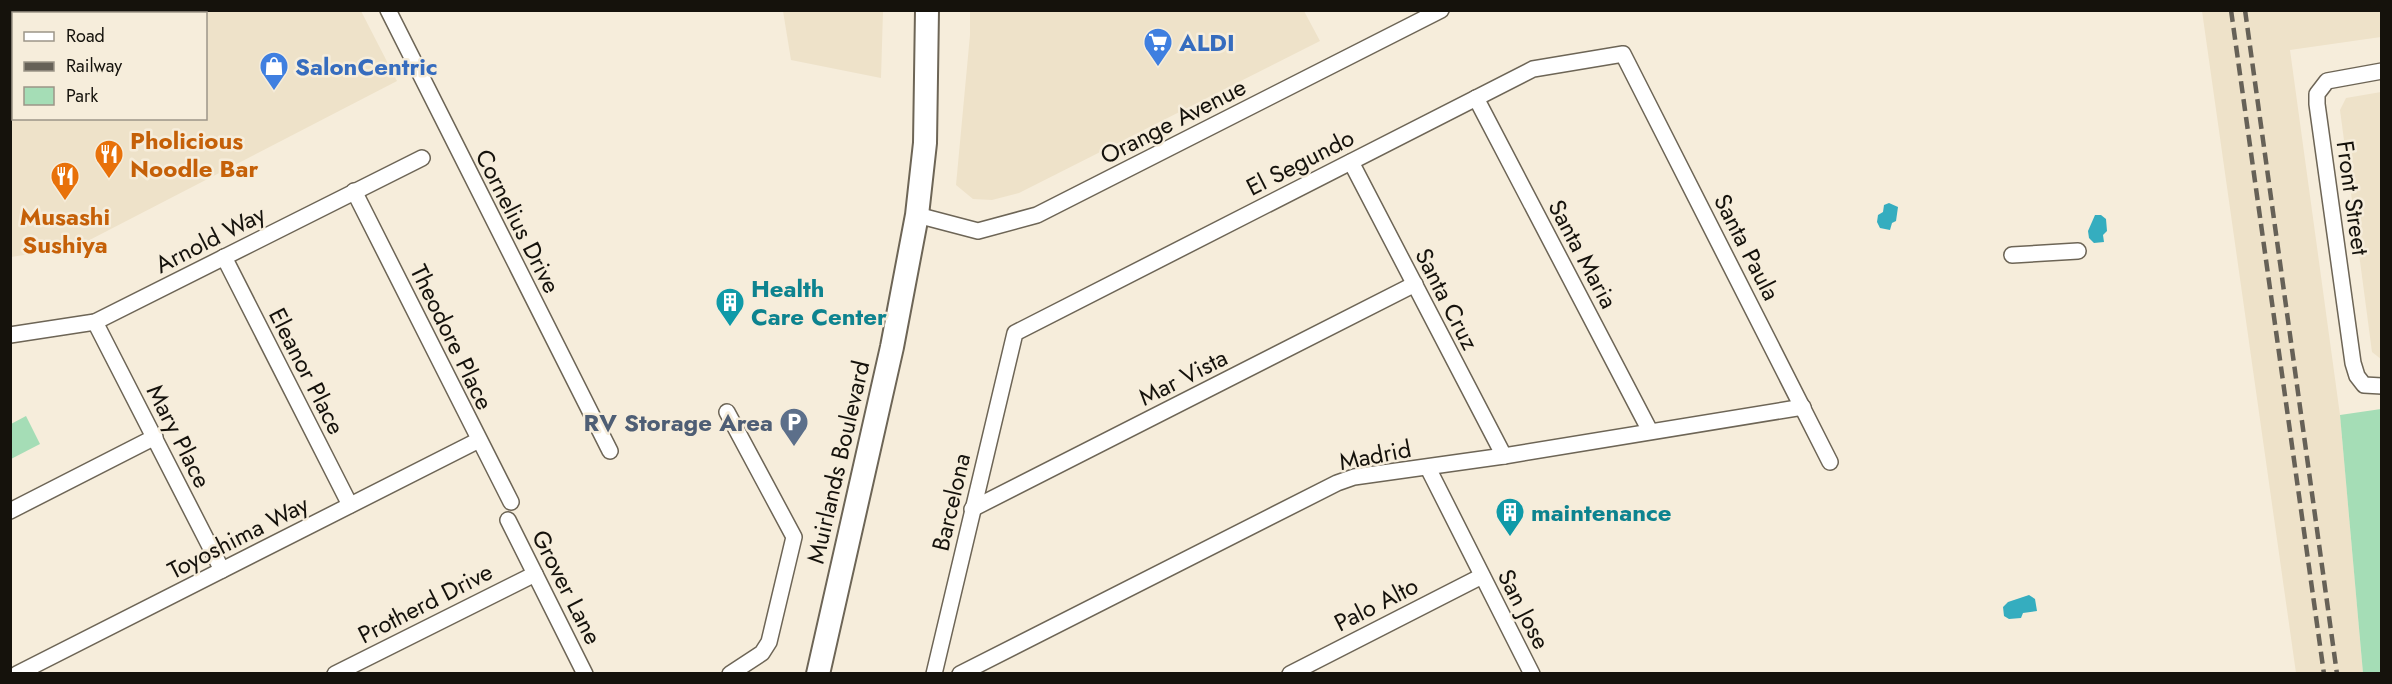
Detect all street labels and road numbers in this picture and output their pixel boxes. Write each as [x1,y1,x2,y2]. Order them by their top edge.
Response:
street label: Orange Avenue [1094,69,1252,173]
street label: El Segundo [1240,120,1360,204]
street label: Front Street [2328,138,2378,258]
street label: Cornelius Drive [467,143,569,299]
street label: Santa Paula [1705,188,1789,306]
street label: Santa Maria [1540,193,1626,315]
street label: Arnold Way [149,196,272,282]
street label: Santa Cruz [1406,242,1488,356]
street label: Theodore Place [402,259,502,415]
street label: Eleanor Place [260,302,354,440]
street label: Mar Vista [1133,340,1233,414]
street label: Muirlands Boulevard [798,357,878,567]
street label: Mary Place [138,378,220,494]
street label: Madrid [1336,431,1414,479]
street label: Barcelona [923,450,979,554]
street label: Toyoshima Way [161,486,315,588]
street label: Grover Lane [523,524,611,650]
street label: Protherd Drive [352,554,498,652]
street label: San Jose [1489,563,1559,655]
street label: Palo Alto [1328,568,1424,640]

